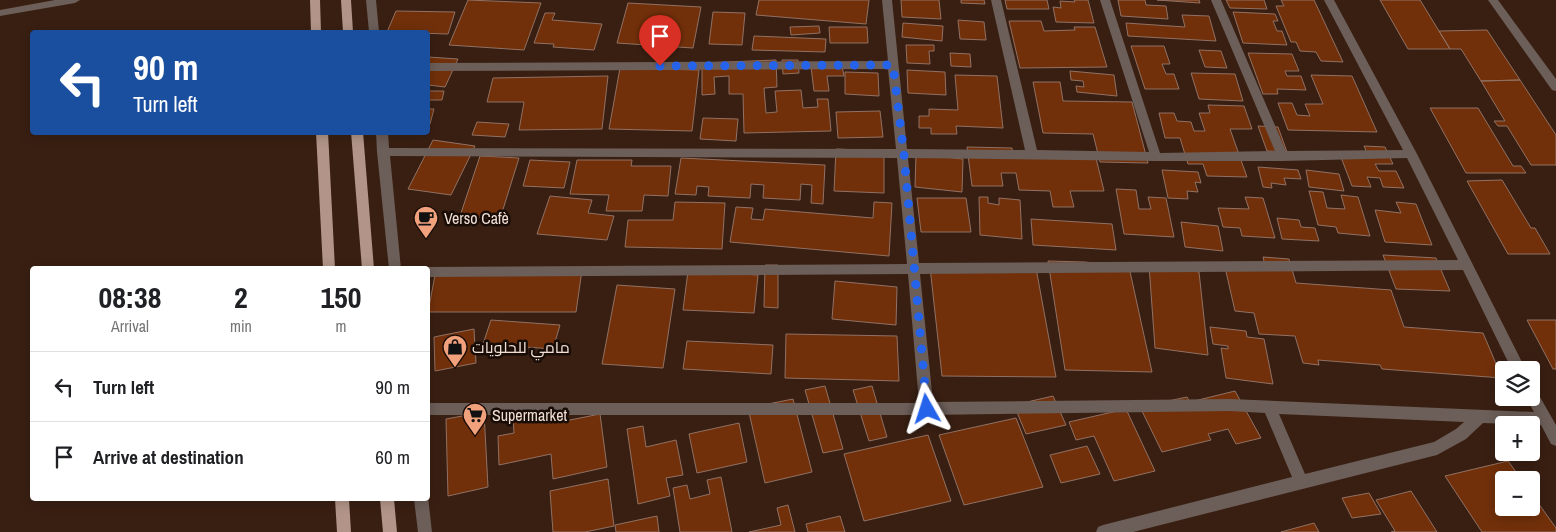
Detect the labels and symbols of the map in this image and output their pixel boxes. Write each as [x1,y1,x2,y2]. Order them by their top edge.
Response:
pin [639,15,681,66]
cafe icon: Verso Cafè [413,205,439,239]
place label: Verso Cafè [444,207,509,229]
shop icon: مامي للحلويات [442,334,468,368]
place label: مامي للحلويات [472,336,570,361]
position arrow [900,382,952,434]
supermarket icon: Supermarket [462,402,488,436]
place label: Supermarket [492,404,567,426]

